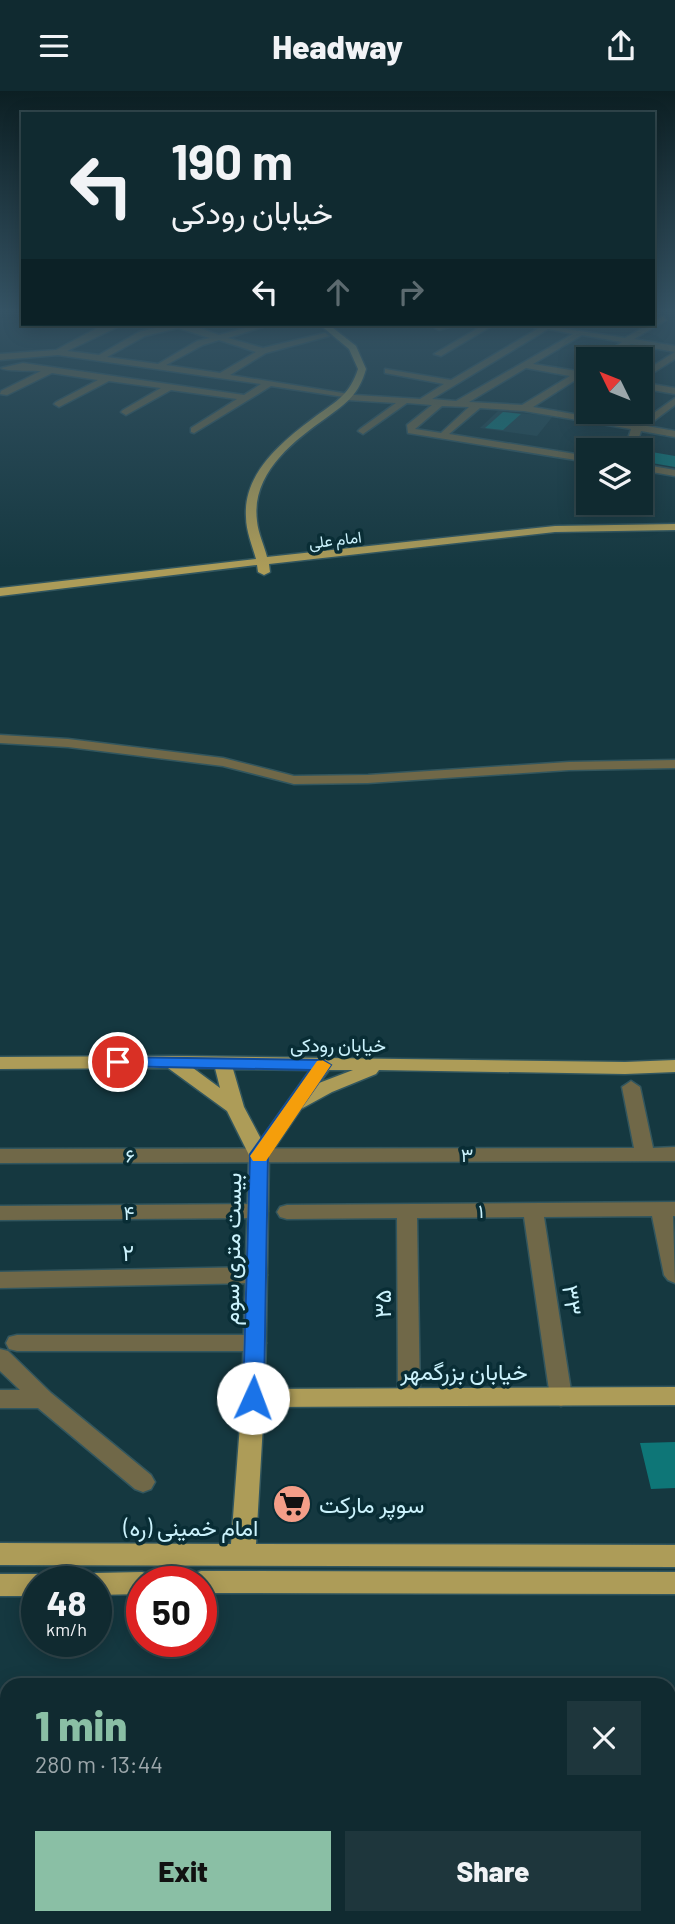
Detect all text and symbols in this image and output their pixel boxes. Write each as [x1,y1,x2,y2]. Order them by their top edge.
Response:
icon: menu [35,27,73,65]
text: Headway [272,27,403,65]
icon: share [602,27,640,65]
text: 190 m [171,131,293,190]
icon: left [56,140,147,231]
text: خیابان رودکی [171,192,333,230]
icon: left [246,273,284,311]
icon: ahead [319,273,357,311]
icon: right [392,273,430,311]
north arrow [576,347,653,423]
map controls [576,347,653,515]
button: layers [576,438,653,515]
street label: امام علی [308,526,363,554]
pin [88,1032,148,1092]
street label: خیابان رودکی [290,1033,386,1057]
icon: arrive [99,1043,137,1081]
street label: ۳ [461,1143,473,1166]
street label: ۶ [125,1144,135,1167]
street label: بیست متری سوم [216,1172,248,1326]
street label: ۱ [478,1199,484,1222]
street label: ۴ [124,1201,135,1224]
street label: ۲ [122,1238,134,1266]
street label: ۳۳ [557,1283,589,1317]
street label: ۳۵ [368,1290,396,1318]
street label: خیابان بزرگمهر [399,1357,528,1387]
position arrow [216,1361,290,1435]
supermarket icon: سوپر مارکت [271,1483,313,1525]
place label: سوپر مارکت [319,1490,424,1521]
street label: امام خمینی (ره) [123,1513,258,1543]
speed limit sign: 50 [126,1566,217,1657]
text: 48 [46,1581,87,1623]
text: km/h [46,1618,87,1640]
text: 1 min [35,1699,127,1749]
button: close [567,1701,641,1775]
text: 280 m · 13:44 [35,1750,163,1778]
button: Exit [35,1831,331,1911]
button: Share [345,1831,641,1911]

